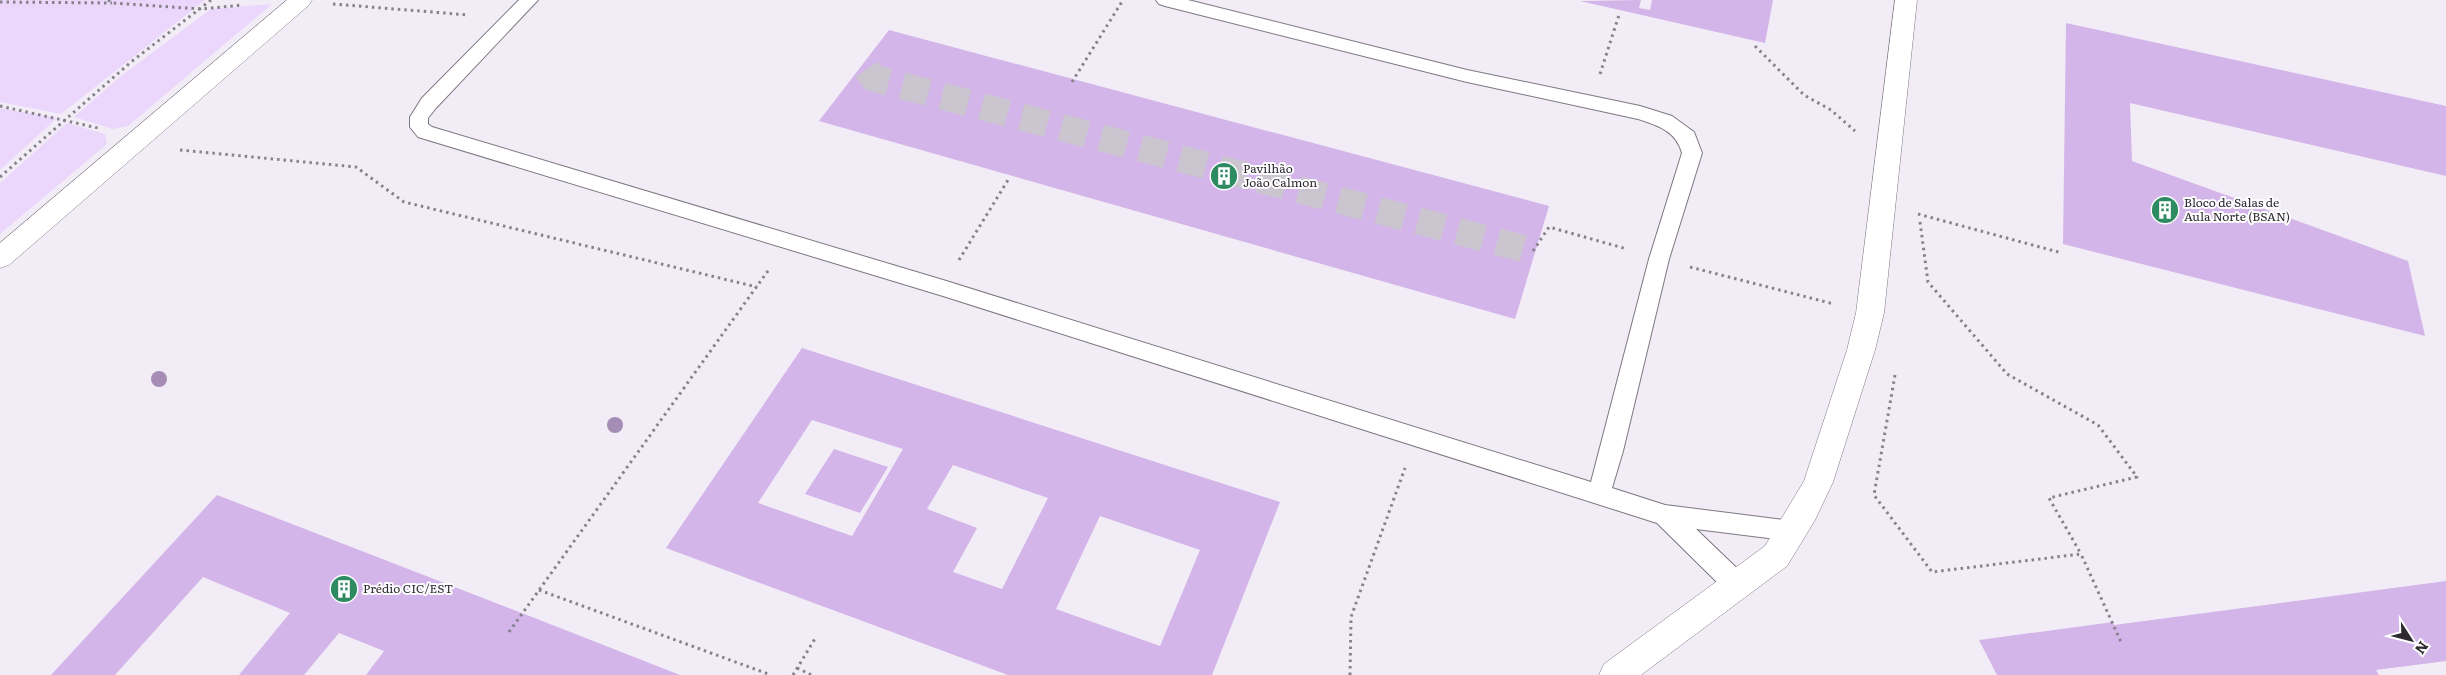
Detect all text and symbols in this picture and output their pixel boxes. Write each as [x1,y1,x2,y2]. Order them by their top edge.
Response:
place label: Pavilhão João Calmon [1243,159,1317,191]
building icon: Pavilhão João Calmon [1209,161,1239,191]
place label: Bloco de Salas de Aula Norte (BSAN) [2184,193,2290,225]
building icon: Bloco de Salas de Aula Norte (BSAN) [2150,195,2180,225]
building icon: Prédio CIC/EST [329,574,359,604]
place label: Prédio CIC/EST [363,579,453,597]
north arrow [2386,615,2436,665]
text: N [2411,638,2434,659]

